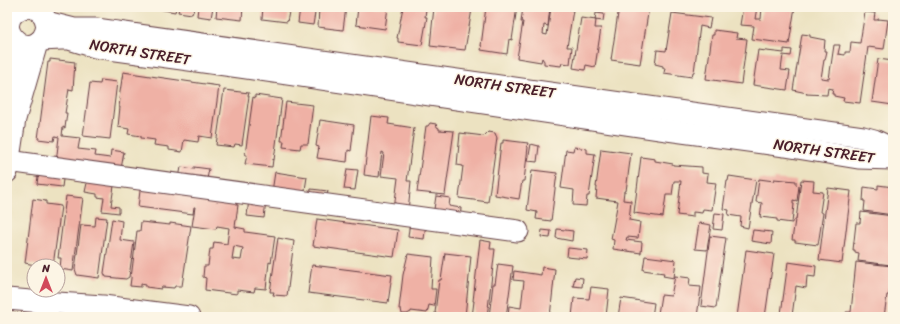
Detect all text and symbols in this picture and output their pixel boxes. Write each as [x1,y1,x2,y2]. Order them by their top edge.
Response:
street label: NORTH STREET [88,31,193,73]
street label: NORTH STREET [453,66,558,106]
street label: NORTH STREET [772,131,877,171]
north arrow [26,258,66,298]
text: N [41,259,50,278]

